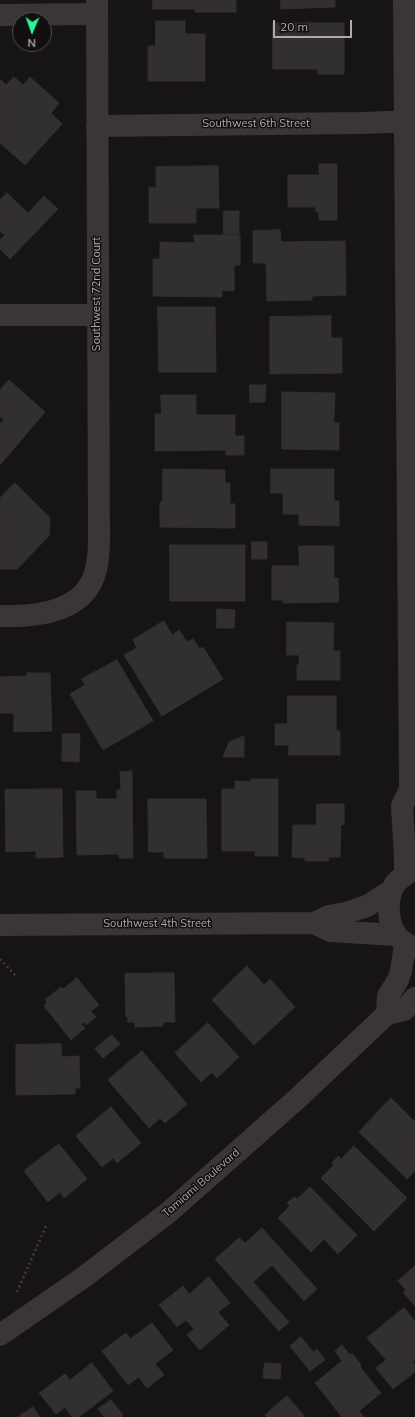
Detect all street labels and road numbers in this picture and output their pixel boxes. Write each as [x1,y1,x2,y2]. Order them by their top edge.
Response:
street label: Southwest 6th Street [202,117,310,131]
street label: Southwest 72nd Court [90,237,104,351]
street label: Southwest 4th Street [103,917,211,931]
street label: Tamiami Boulevard [160,1146,242,1220]

